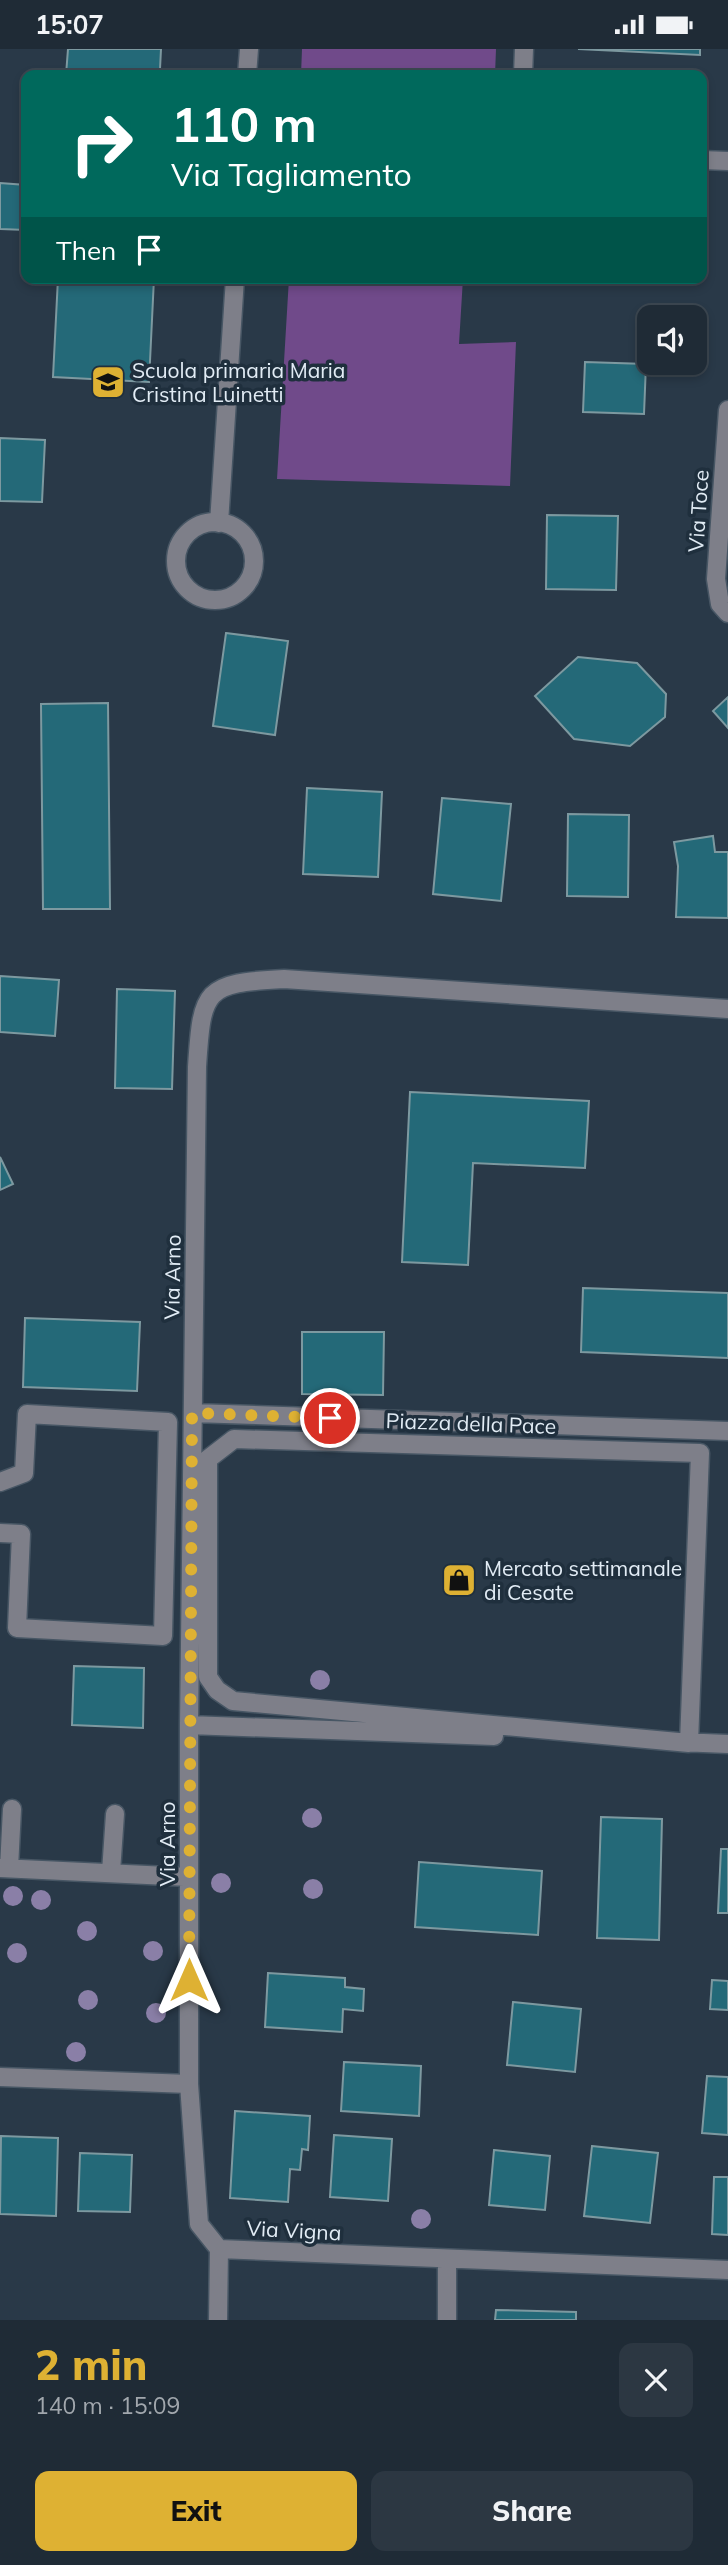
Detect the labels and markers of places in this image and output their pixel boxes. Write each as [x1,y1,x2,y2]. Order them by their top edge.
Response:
place label: Scuola primaria Maria Cristina Luinetti [132,357,345,407]
school or university icon: Scuola primaria Maria Cristina Luinetti [89,363,127,401]
pin [300,1388,360,1448]
place label: Mercato settimanale di Cesate [484,1555,682,1605]
shop icon: Mercato settimanale di Cesate [440,1561,478,1599]

